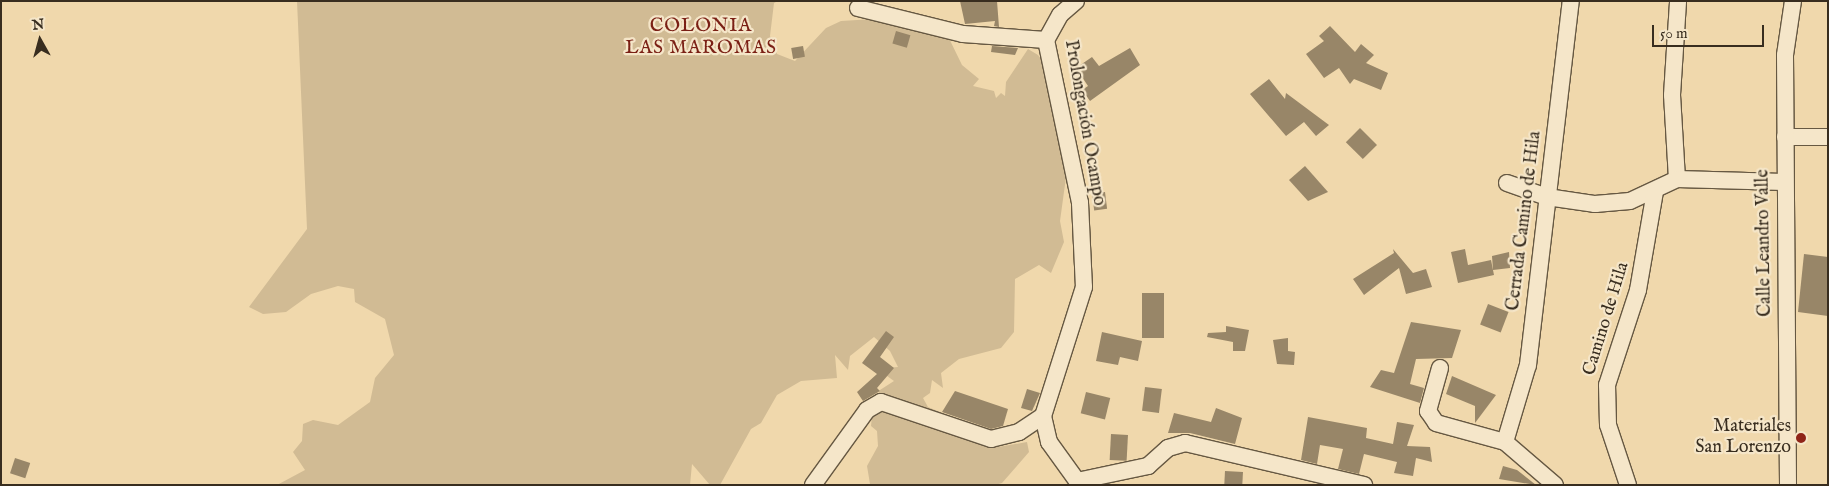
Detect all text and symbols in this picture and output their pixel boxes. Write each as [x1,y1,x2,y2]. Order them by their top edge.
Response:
north arrow [15,15,65,65]
text: N [31,15,45,35]
scale bar [1654,15,1766,47]
district label: COLONIA LAS MAROMAS [624,16,778,60]
text: 50 m [1660,24,1688,43]
street label: Prolongación Ocampo [1059,39,1109,207]
street label: Cerrada Camino de Hila [1503,130,1547,312]
street label: Calle Leandro Valle [1753,169,1777,317]
street label: Camino de Hila [1580,260,1634,378]
place label: Materiales San Lorenzo [1695,417,1791,459]
marker: Materiales San Lorenzo [1795,432,1807,444]

